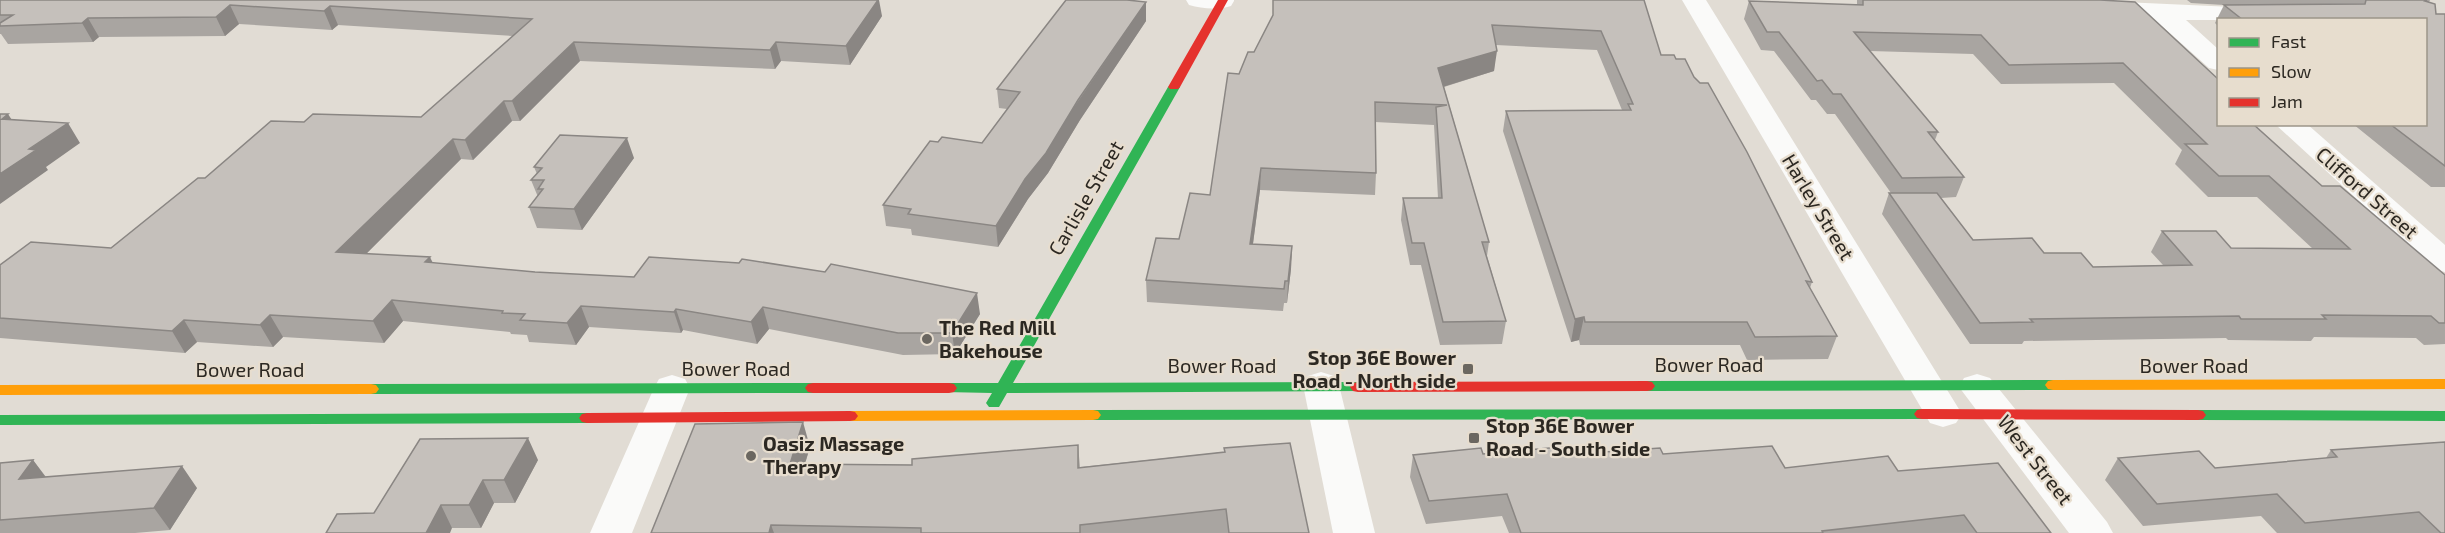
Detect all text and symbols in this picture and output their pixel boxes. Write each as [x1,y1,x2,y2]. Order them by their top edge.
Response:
legend [2217,18,2427,126]
text: Fast [2271,30,2306,52]
text: Slow [2271,60,2312,82]
text: Jam [2271,90,2303,112]
street label: Carlisle Street [1043,136,1128,259]
street label: Clifford Street [2312,142,2424,243]
street label: Harley Street [1778,149,1860,264]
place label: The Red Mill Bakehouse [939,315,1056,362]
marker: The Red Mill Bakehouse [920,332,934,346]
place label: Stop 36E Bower Road - North side [1292,345,1456,392]
street label: Bower Road [1655,352,1763,376]
street label: Bower Road [1168,353,1276,377]
street label: Bower Road [2140,353,2248,377]
street label: Bower Road [682,356,790,380]
street label: Bower Road [196,357,304,381]
marker: Stop 36E Bower Road - North side [1461,362,1475,376]
street label: West Street [1993,410,2078,509]
place label: Stop 36E Bower Road - South side [1486,413,1650,460]
place label: Oasiz Massage Therapy [763,431,904,479]
marker: Stop 36E Bower Road - South side [1467,431,1481,445]
marker: Oasiz Massage Therapy [744,449,758,463]

